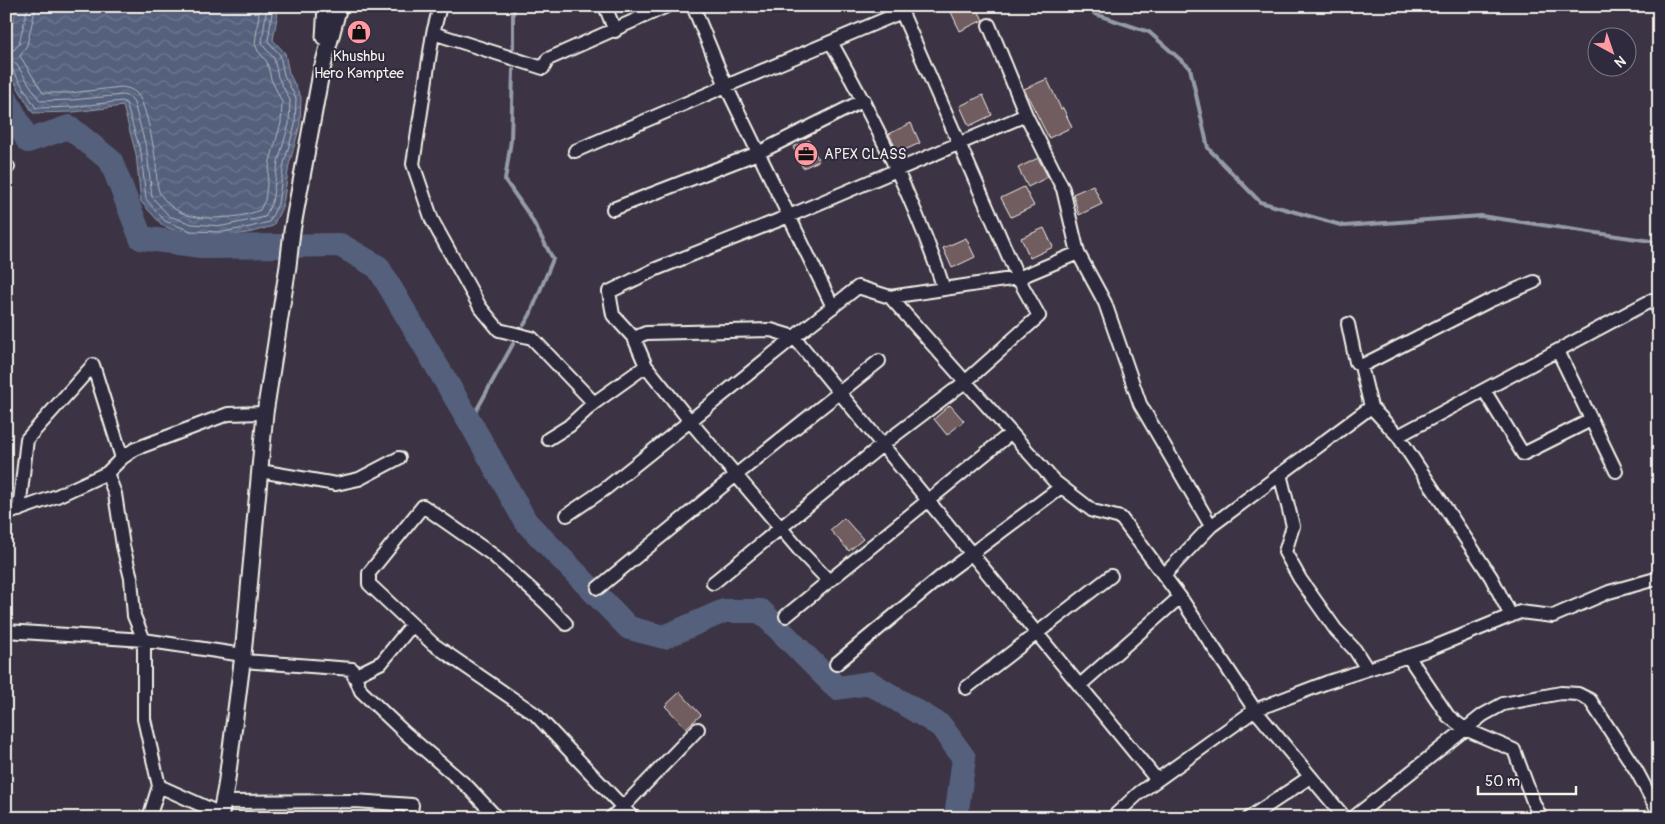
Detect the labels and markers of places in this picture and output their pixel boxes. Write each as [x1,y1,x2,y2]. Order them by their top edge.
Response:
shop icon: Khushbu Hero Kamptee [346,19,372,45]
place label: Khushbu Hero Kamptee [314,47,405,83]
office icon: APEX CLASS [793,141,819,167]
place label: APEX CLASS [824,145,907,164]

